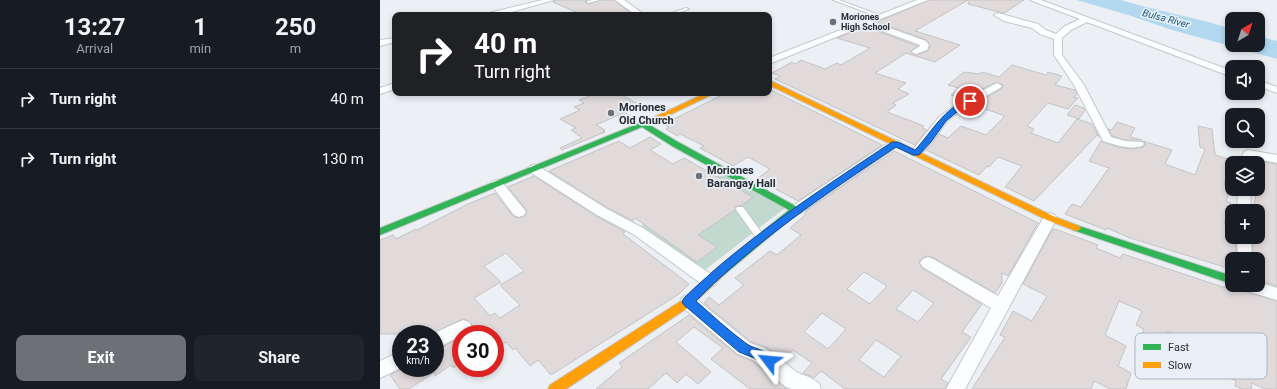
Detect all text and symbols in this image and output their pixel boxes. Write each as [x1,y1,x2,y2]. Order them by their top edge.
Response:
water label: Bulsa River [1141,7,1191,30]
place label: Moriones High School [841,12,890,32]
north arrow [1225,12,1265,52]
map controls [1225,12,1265,292]
text: 13:27 [64,13,126,41]
text: 1 [193,13,207,41]
text: 250 [275,13,316,41]
marker: Moriones High School [828,17,838,27]
text: 40 m [474,27,537,60]
icon: right [408,28,460,80]
text: Arrival [76,41,113,56]
text: min [189,41,211,56]
text: m [290,41,301,56]
button: sound [1225,60,1265,100]
text: Turn right [474,61,551,82]
pin [953,84,987,118]
icon: right [16,88,38,110]
text: Turn right [50,90,116,108]
text: 40 m [330,90,364,108]
icon: arrive [959,90,981,112]
place label: Moriones Old Church [619,101,674,127]
marker: Moriones Old Church [606,108,616,118]
button: search [1225,108,1265,148]
icon: right [16,148,38,170]
text: Turn right [50,150,116,168]
text: 130 m [322,150,364,168]
button: layers [1225,156,1265,196]
place label: Moriones Barangay Hall [707,164,776,190]
marker: Moriones Barangay Hall [694,171,704,181]
button: + [1225,204,1265,244]
button: − [1225,252,1265,292]
speed limit sign: 30 [452,325,504,377]
legend [1135,333,1267,379]
text: 23 [407,334,429,358]
button: Exit [16,335,186,381]
button: Share [194,335,364,381]
position arrow [748,340,790,382]
text: Fast [1168,341,1190,354]
text: km/h [406,355,430,366]
text: Slow [1168,359,1192,372]

